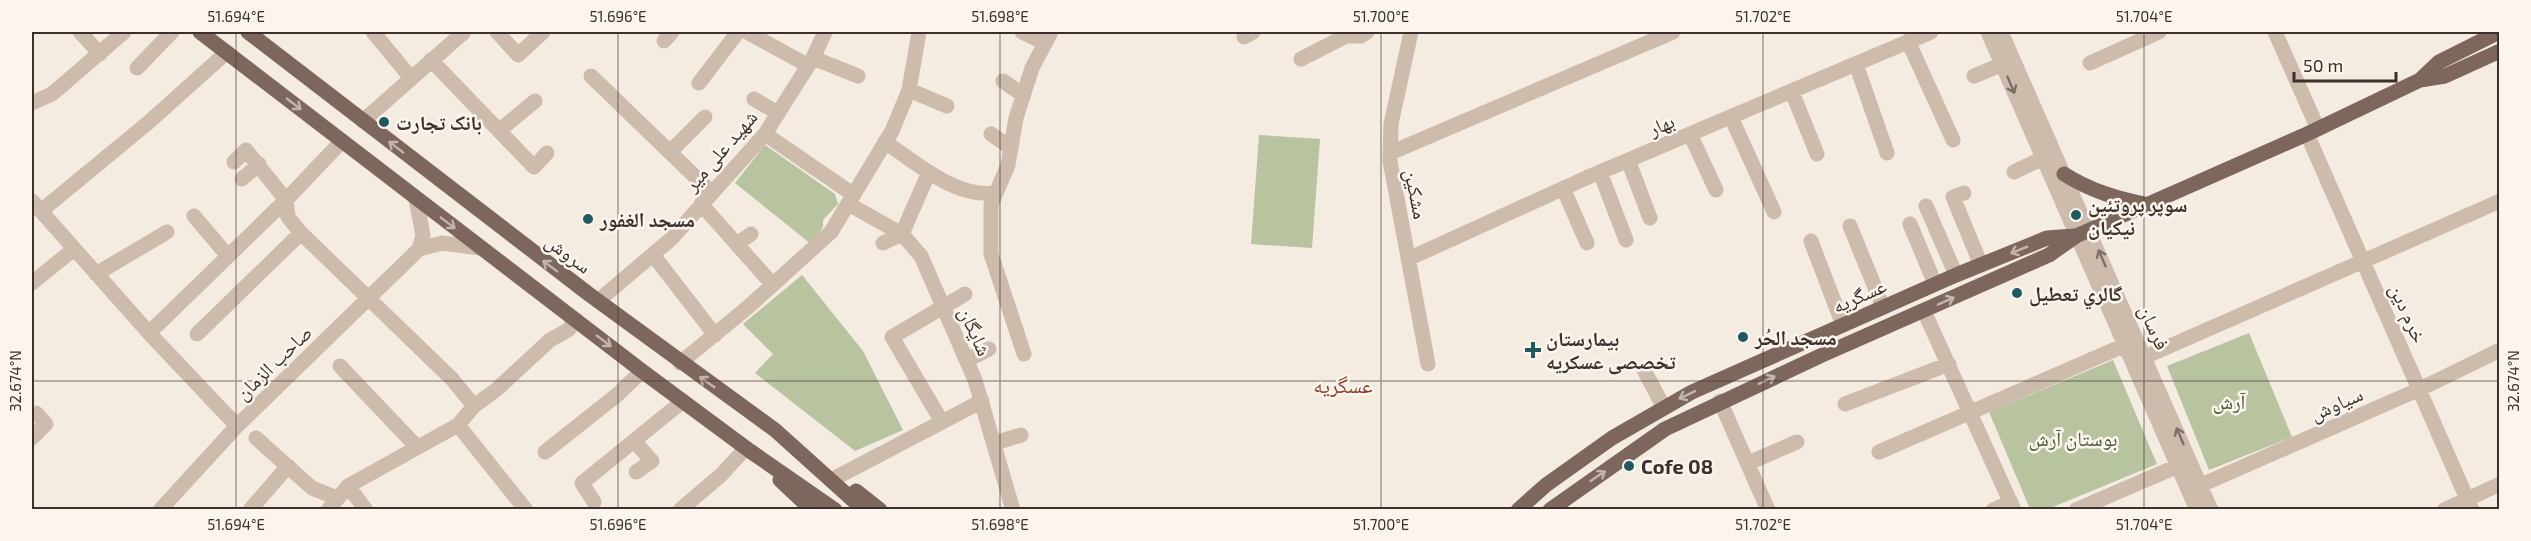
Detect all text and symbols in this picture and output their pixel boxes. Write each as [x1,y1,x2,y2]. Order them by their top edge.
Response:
text: 51.694°E [207,7,265,25]
text: 51.696°E [589,7,647,25]
text: 51.698°E [971,7,1029,25]
text: 51.700°E [1353,7,1409,25]
text: 51.702°E [1735,7,1791,25]
text: 51.704°E [2116,7,2172,25]
scale bar [2294,45,2396,83]
text: 50 m [2303,54,2343,76]
one-way arrow [2006,76,2018,94]
one-way arrow [285,98,301,110]
street label: شهید علی میر [678,105,762,197]
street label: بهار [1643,108,1678,141]
place label: بانک تجارت [396,110,482,135]
marker: بانک تجارت [377,115,391,129]
one-way arrow [388,140,404,153]
street label: مشکین [1399,167,1434,221]
place label: سوپر پروتئین نیکیان [2088,192,2187,240]
place label: مسجد الغفور [599,207,695,232]
marker: سوپر پروتئین نیکیان [2069,208,2083,222]
marker: مسجد الغفور [581,212,595,226]
one-way arrow [440,217,456,230]
street label: سروش [541,228,597,279]
one-way arrow [2011,245,2029,256]
one-way arrow [2096,249,2107,267]
one-way arrow [543,259,559,272]
street label: عسگریه [1828,273,1890,318]
street label: خرم دین [2383,280,2433,348]
place label: گالري تعطيل [2029,281,2123,310]
marker: گالري تعطيل [2010,286,2024,300]
one-way arrow [1936,295,1954,307]
street label: فرسان [2134,301,2175,353]
street label: شایگان [954,303,997,360]
street label: صاحب الزمان [230,320,317,405]
place label: مسجد الحُر [1754,325,1837,350]
place label: بیمارستان تخصصی عسکریه [1546,326,1676,375]
marker: مسجد الحُر [1736,330,1750,344]
one-way arrow [595,334,611,347]
marker: بیمارستان تخصصی عسکریه [1524,341,1542,359]
text: 32.674°N [6,350,24,412]
text: 32.674°N [2504,350,2522,412]
district label: عسگریه [1313,372,1373,397]
one-way arrow [1758,373,1776,385]
one-way arrow [699,376,716,388]
street label: سیاوش [2306,381,2366,426]
one-way arrow [1678,389,1696,401]
park label: آرش [2213,389,2246,414]
park label: بوستان آرش [2028,426,2118,451]
one-way arrow [2174,428,2185,446]
place label: Cofe 08 [1641,454,1713,478]
marker: Cofe 08 [1622,459,1636,473]
one-way arrow [1589,470,1606,482]
text: 51.694°E [207,515,265,533]
text: 51.696°E [589,515,647,533]
text: 51.698°E [971,515,1029,533]
text: 51.700°E [1353,515,1409,533]
text: 51.702°E [1735,515,1791,533]
text: 51.704°E [2116,515,2172,533]

